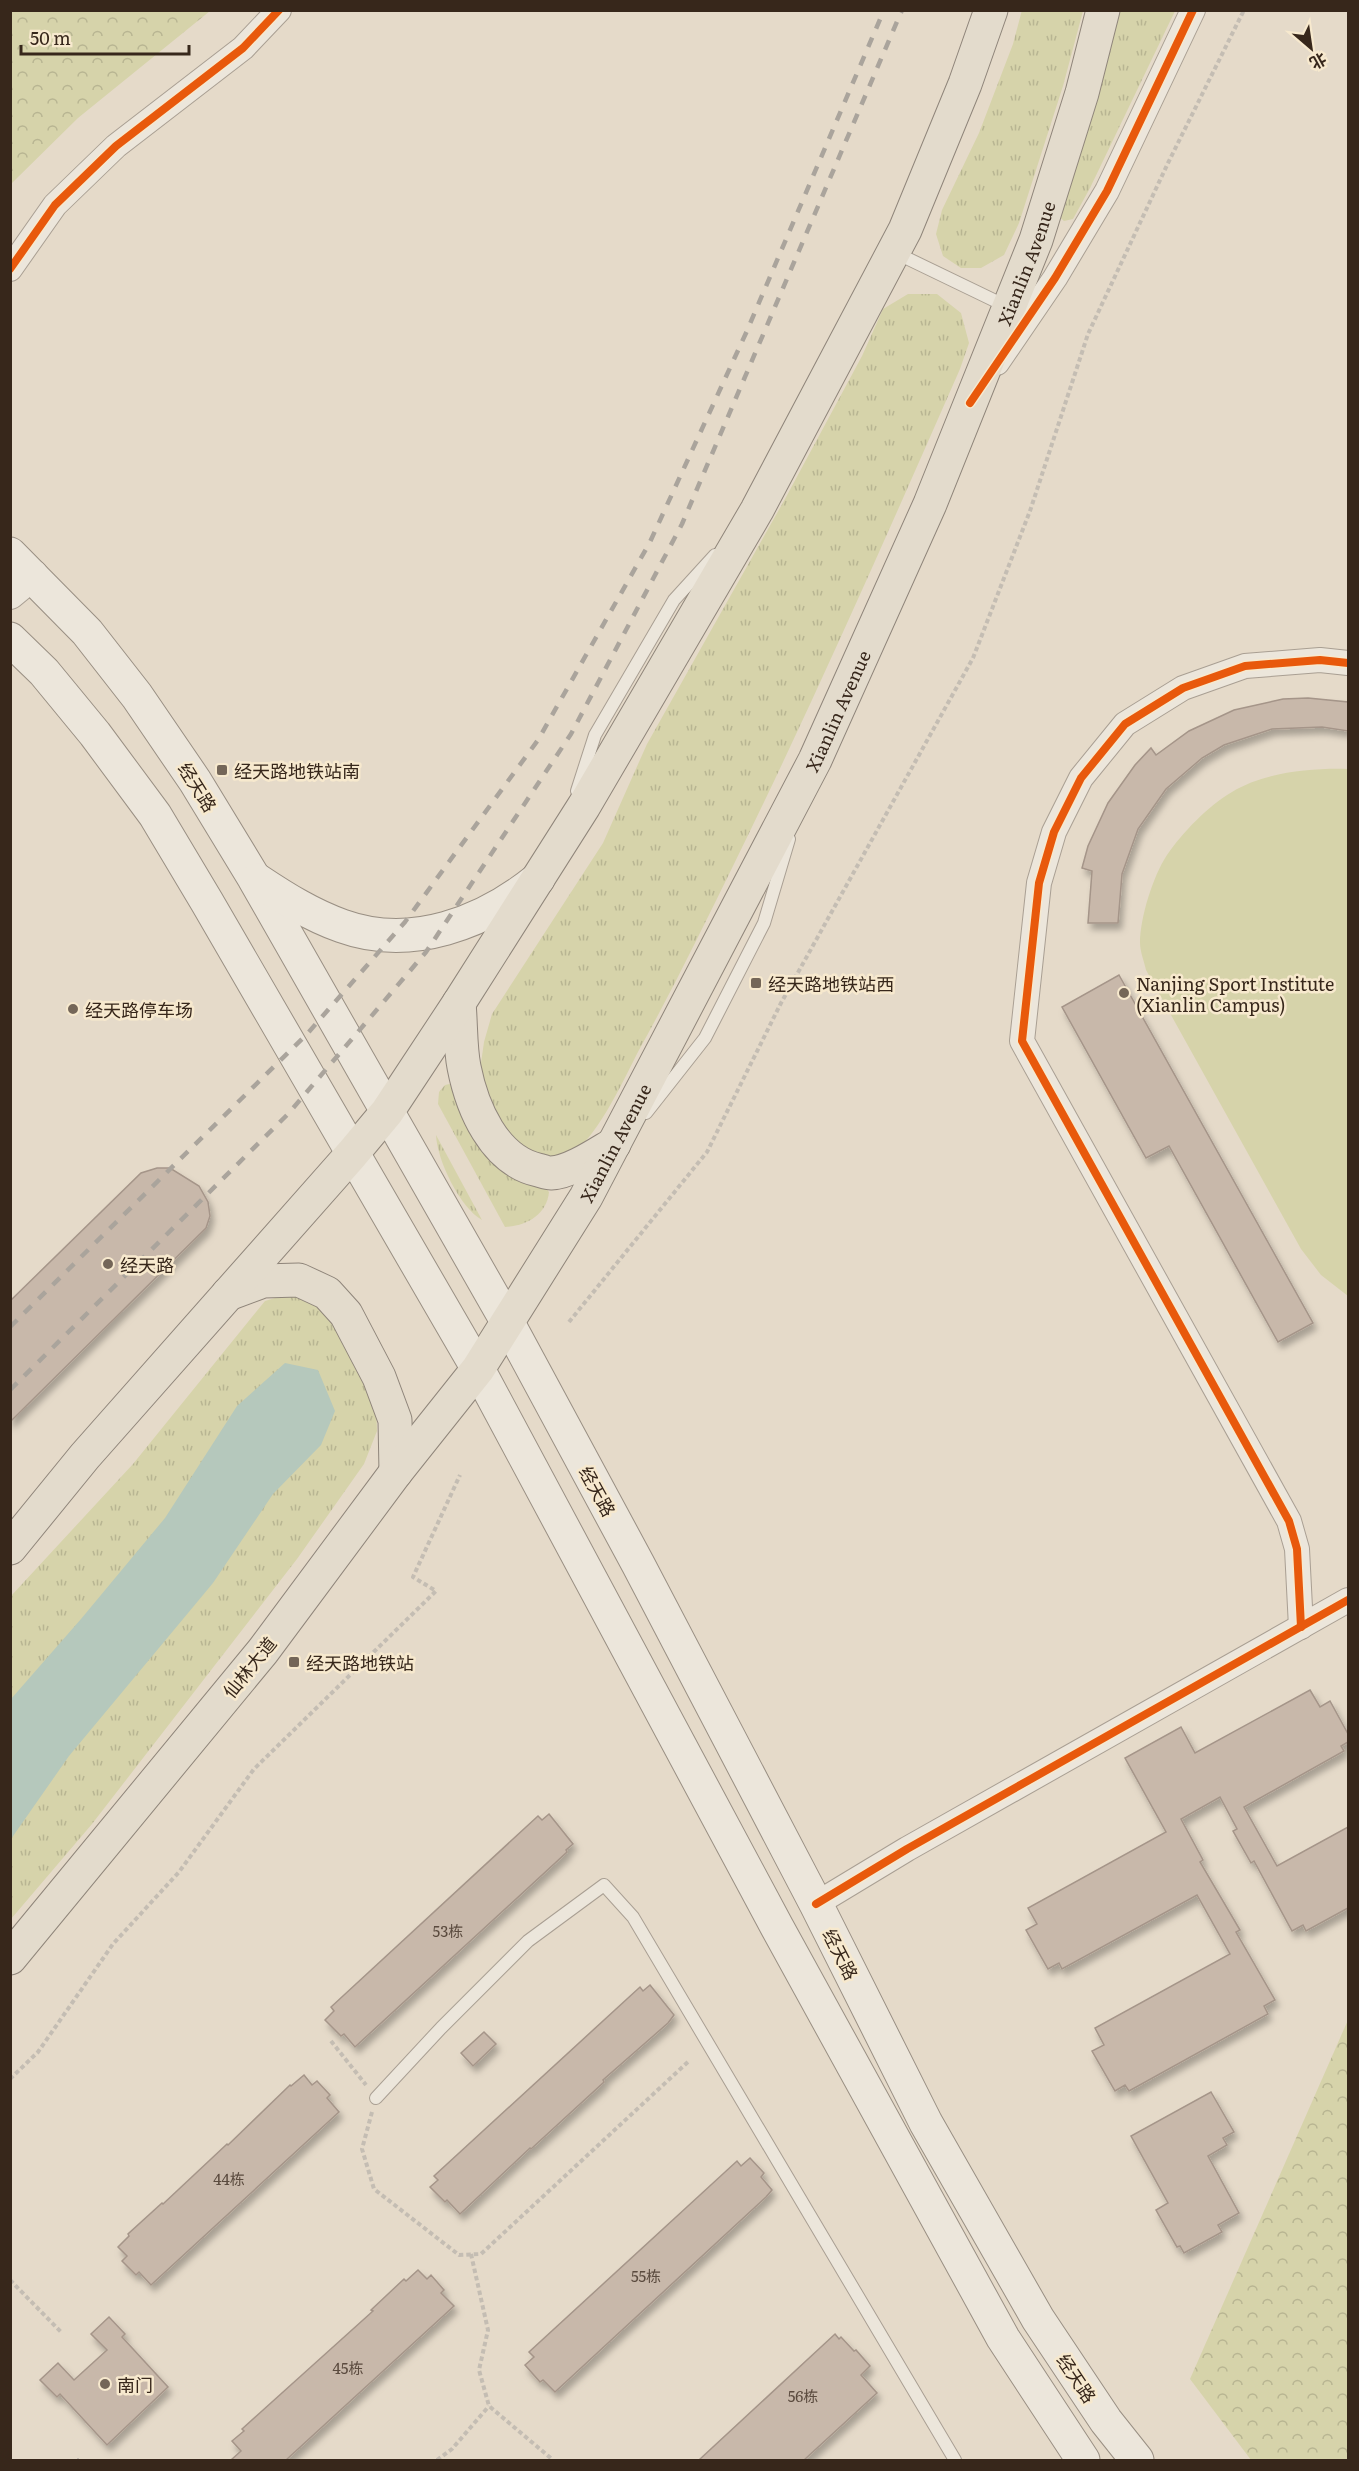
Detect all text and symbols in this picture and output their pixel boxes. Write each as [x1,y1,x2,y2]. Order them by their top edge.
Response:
scale bar [21,18,189,56]
north arrow [1281,18,1341,78]
text: 50 m [30,24,71,51]
text: 北 [1306,48,1332,76]
street label: Xianlin Avenue [990,197,1061,329]
street label: Xianlin Avenue [798,645,876,776]
street label: 经天路 [172,757,224,817]
place label: 经天路地铁站南 [234,757,360,784]
marker: 经天路地铁站南 [215,763,229,777]
place label: 经天路地铁站西 [768,970,894,997]
place label: Nanjing Sport Institute (Xianlin Campus) [1136,970,1334,1018]
marker: 经天路地铁站西 [749,976,763,990]
marker: Nanjing Sport Institute (Xianlin Campus) [1117,986,1131,1000]
place label: 经天路停车场 [85,996,193,1023]
marker: 经天路停车场 [66,1002,80,1016]
street label: Xianlin Avenue [572,1078,657,1207]
place label: 经天路 [120,1251,174,1278]
marker: 经天路 [101,1257,115,1271]
street label: 经天路 [573,1461,623,1521]
street label: 仙林大道 [216,1631,282,1703]
place label: 经天路地铁站 [306,1649,414,1676]
marker: 经天路地铁站 [287,1655,301,1669]
house number: 53栋 [433,1919,463,1942]
street label: 经天路 [817,1924,865,1984]
house number: 44栋 [213,2167,245,2190]
house number: 55栋 [631,2264,661,2287]
street label: 经天路 [1051,2348,1103,2408]
house number: 45栋 [333,2356,363,2379]
place label: 南门 [117,2371,153,2398]
marker: 南门 [98,2377,112,2391]
house number: 56栋 [788,2384,818,2407]

